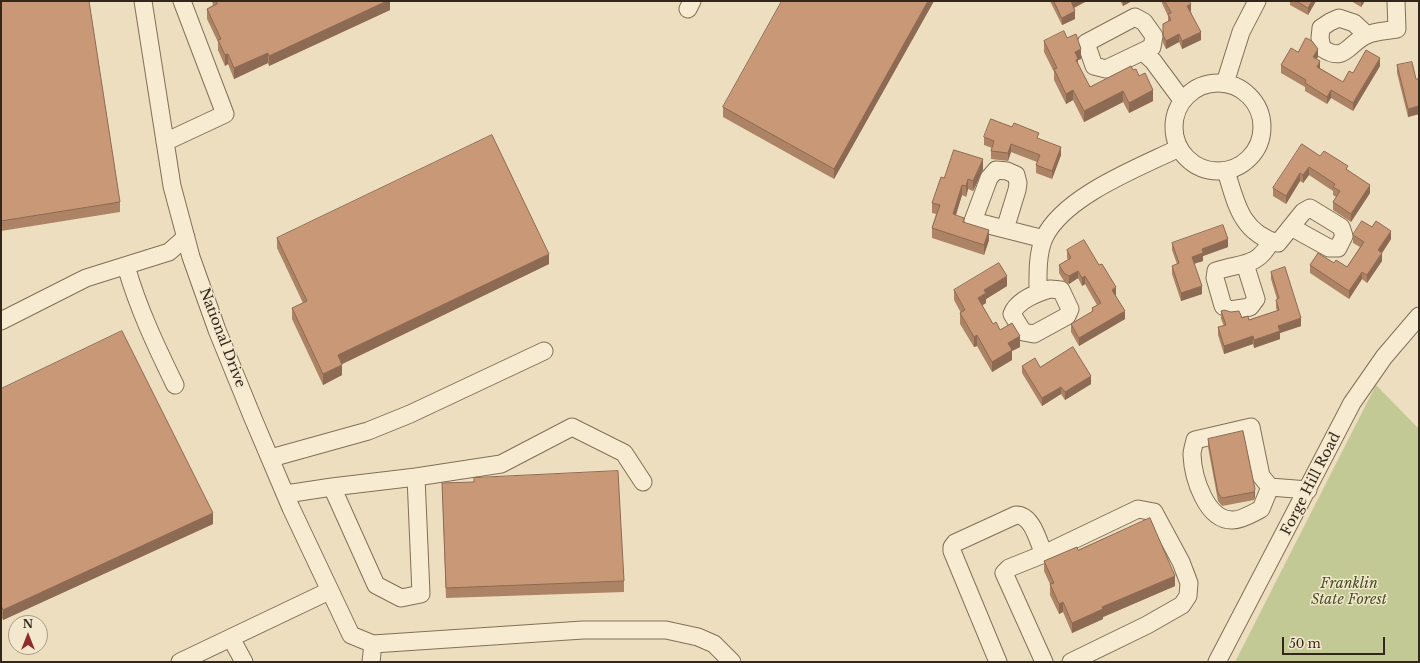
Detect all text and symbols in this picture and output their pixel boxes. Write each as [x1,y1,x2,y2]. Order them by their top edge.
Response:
street label: National Drive [195,286,249,390]
street label: Forge Hill Road [1278,430,1344,538]
park label: Franklin State Forest [1311,576,1387,608]
north arrow [8,615,48,655]
text: N [23,617,33,631]
scale bar [1284,629,1387,655]
text: 50 m [1289,636,1321,651]

